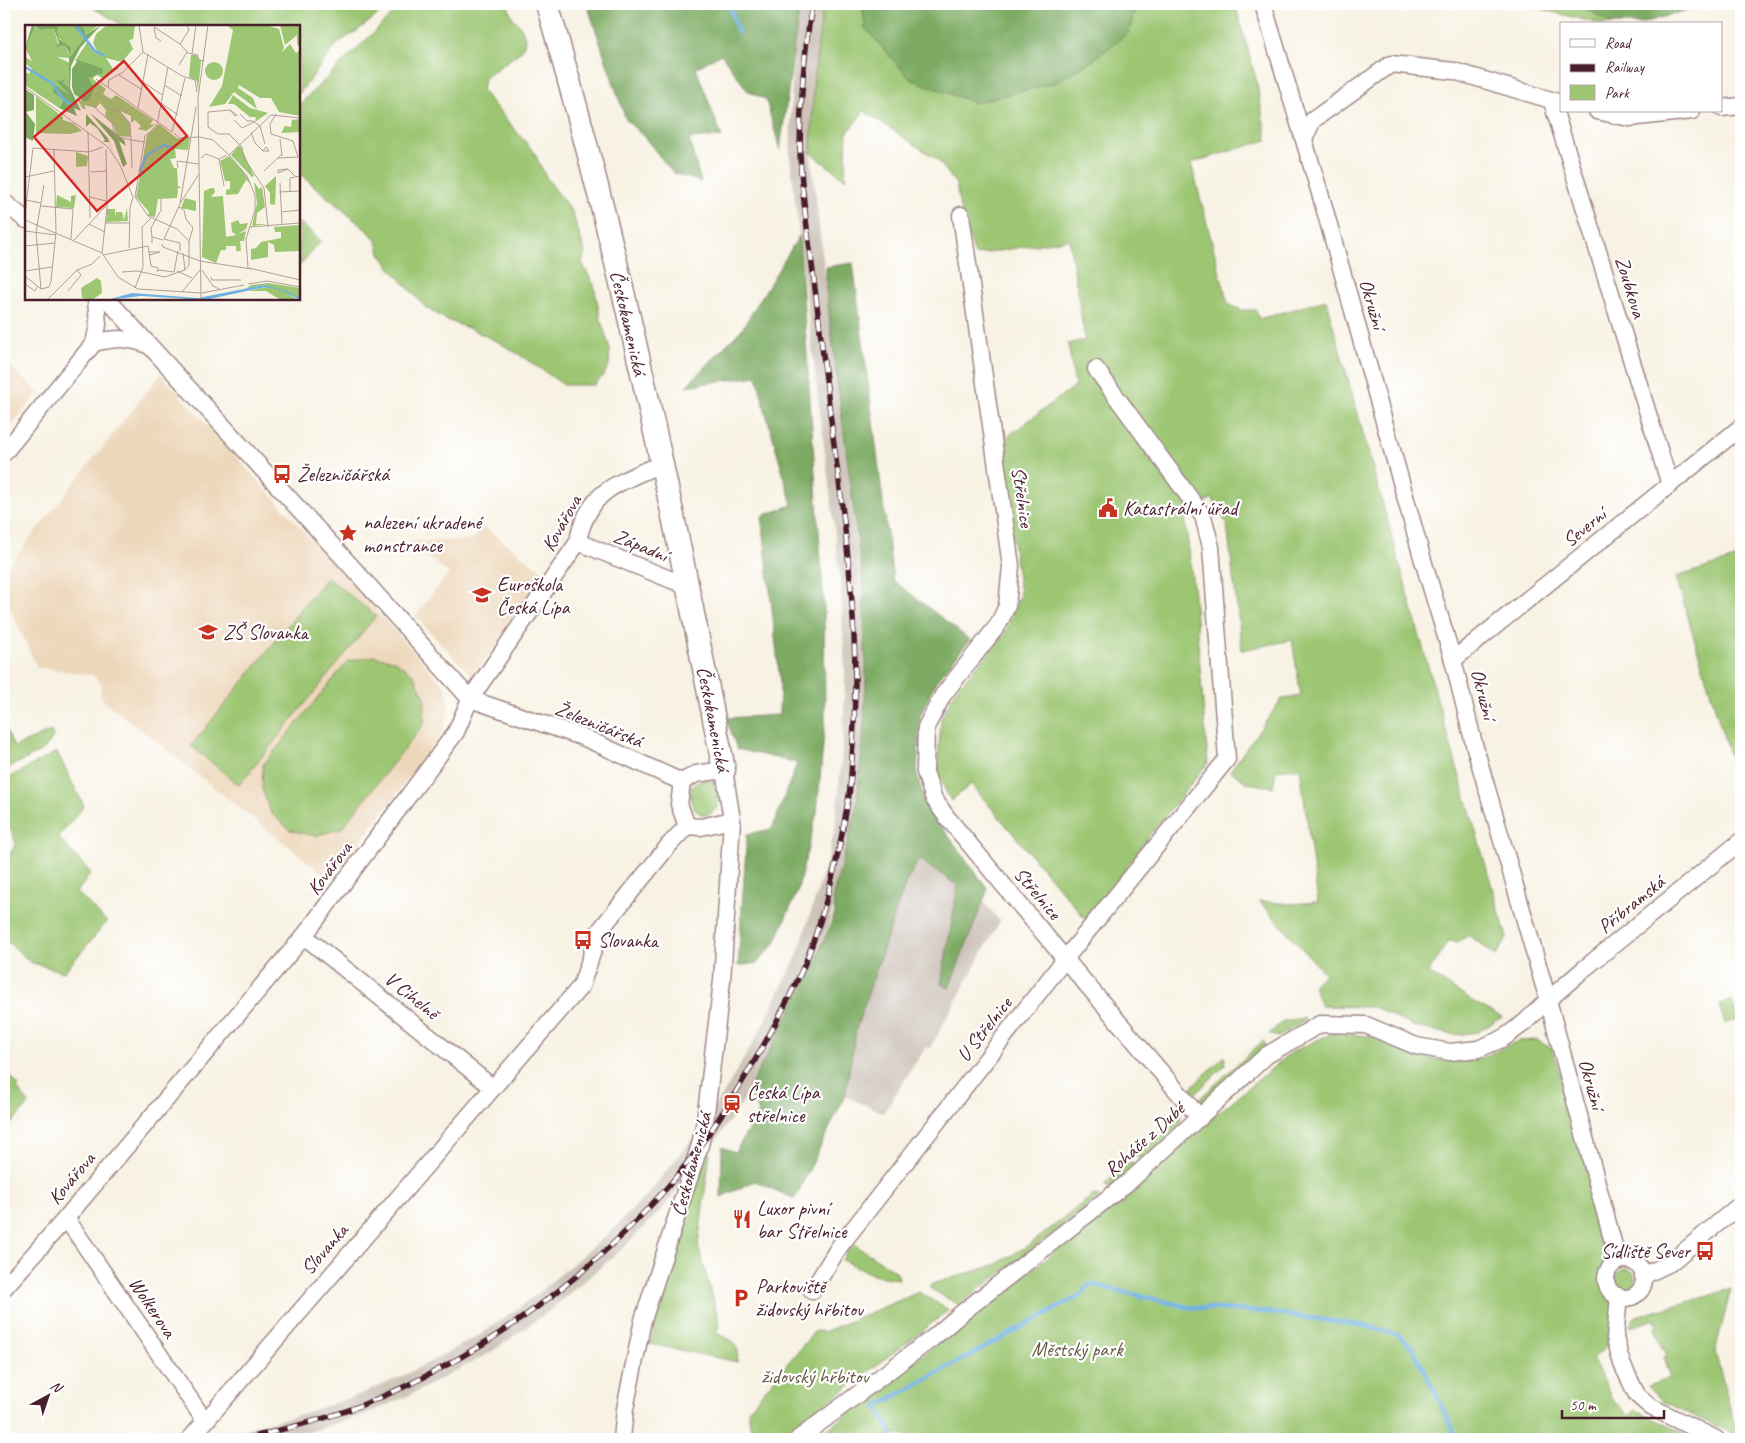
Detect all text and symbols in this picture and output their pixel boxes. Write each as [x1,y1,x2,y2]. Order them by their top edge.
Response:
legend [1560,22,1722,112]
inset map [25,25,300,300]
text: Road [1605,34,1632,53]
text: Railway [1605,58,1646,77]
text: Park [1605,84,1630,103]
street label: Zoubkova [1609,253,1652,322]
street label: Českokamenická [604,268,653,380]
street label: Okružní [1353,276,1393,336]
place label: Železničářská [297,462,391,487]
bus stop icon: Železničářská [271,463,293,485]
street label: Střelnice [1006,465,1039,530]
street label: Kovářova [536,489,588,556]
place label: Katastrální úřad [1123,496,1240,521]
public building icon: Katastrální úřad [1097,497,1119,519]
street label: Severní [1557,500,1614,552]
place label: nalezení ukradené monstrance [363,510,484,558]
place icon: nalezení ukradené monstrance [337,522,359,544]
street label: Západní [610,523,675,569]
place label: Euroškola Česká Lípa [497,572,571,620]
school or university icon: Euroškola Česká Lípa [471,584,493,606]
place label: ZŠ Slovanka [223,620,309,645]
school or university icon: ZŠ Slovanka [197,621,219,643]
street label: Českokamenická [691,664,736,776]
street label: Okružní [1465,666,1503,726]
street label: Železničářská [551,696,648,754]
street label: Kovářova [301,835,359,900]
street label: Střelnice [1009,862,1068,926]
street label: Příbramská [1593,868,1672,939]
place label: Slovanka [598,928,659,953]
bus stop icon: Slovanka [572,929,594,951]
street label: V Cihelně [379,966,447,1027]
street label: U Střelnice [951,991,1018,1067]
street label: Okružní [1573,1056,1611,1116]
place label: Česká Lípa střelnice [747,1080,821,1128]
station icon: Česká Lípa střelnice [721,1093,743,1115]
street label: Roháče z Dubé [1099,1095,1192,1182]
street label: Českokamenická [666,1107,718,1219]
street label: Kovářova [42,1146,102,1210]
place label: Luxor pivní bar Střelnice [757,1196,848,1244]
restaurant icon: Luxor pivní bar Střelnice [731,1208,753,1230]
street label: Slovanka [295,1217,355,1280]
place label: Sídliště Sever [1601,1239,1692,1264]
bus stop icon: Sídliště Sever [1694,1240,1716,1262]
street label: Wolkerova [123,1272,183,1344]
place label: Parkoviště židovský hřbitov [756,1274,865,1322]
parking icon: Parkoviště židovský hřbitov [730,1287,752,1309]
park label: Městský park [1032,1337,1124,1362]
park label: židovský hřbitov [762,1364,871,1389]
north arrow [22,1370,72,1420]
text: N [47,1377,67,1397]
scale bar [1562,1388,1665,1420]
text: 50 m [1570,1396,1597,1415]

